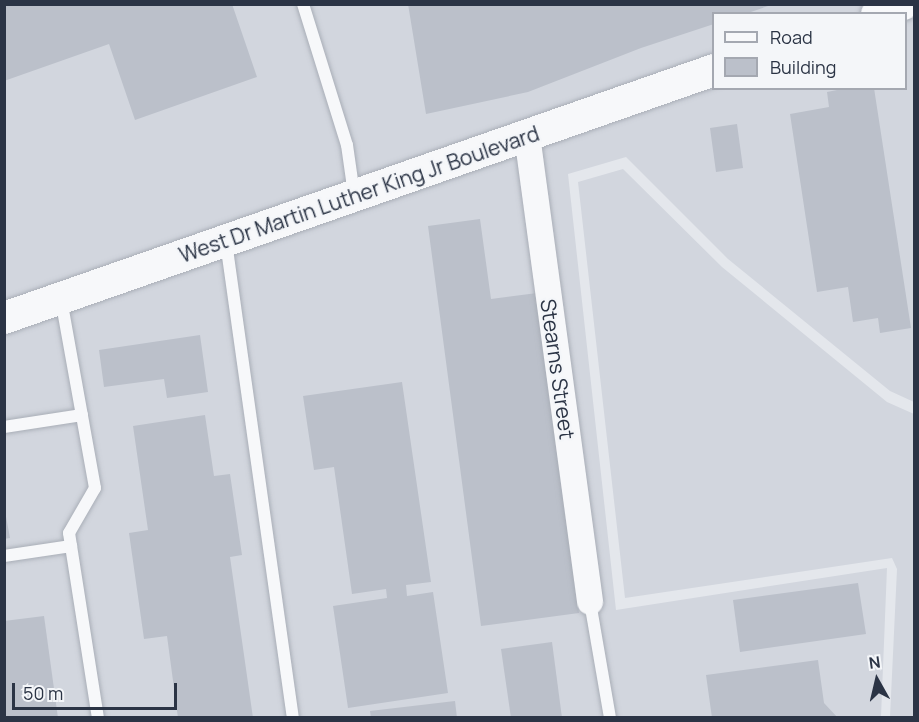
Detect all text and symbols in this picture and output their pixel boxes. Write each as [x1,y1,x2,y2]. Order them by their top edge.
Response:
legend [712,12,907,90]
text: Road [770,25,813,49]
text: Building [770,55,836,79]
street label: West Dr Martin Luther King Jr Boulevard [176,120,542,268]
street label: Stearns Street [536,297,580,441]
north arrow [847,650,907,710]
text: N [867,650,882,674]
scale bar [15,671,180,709]
text: 50 m [23,681,63,705]

